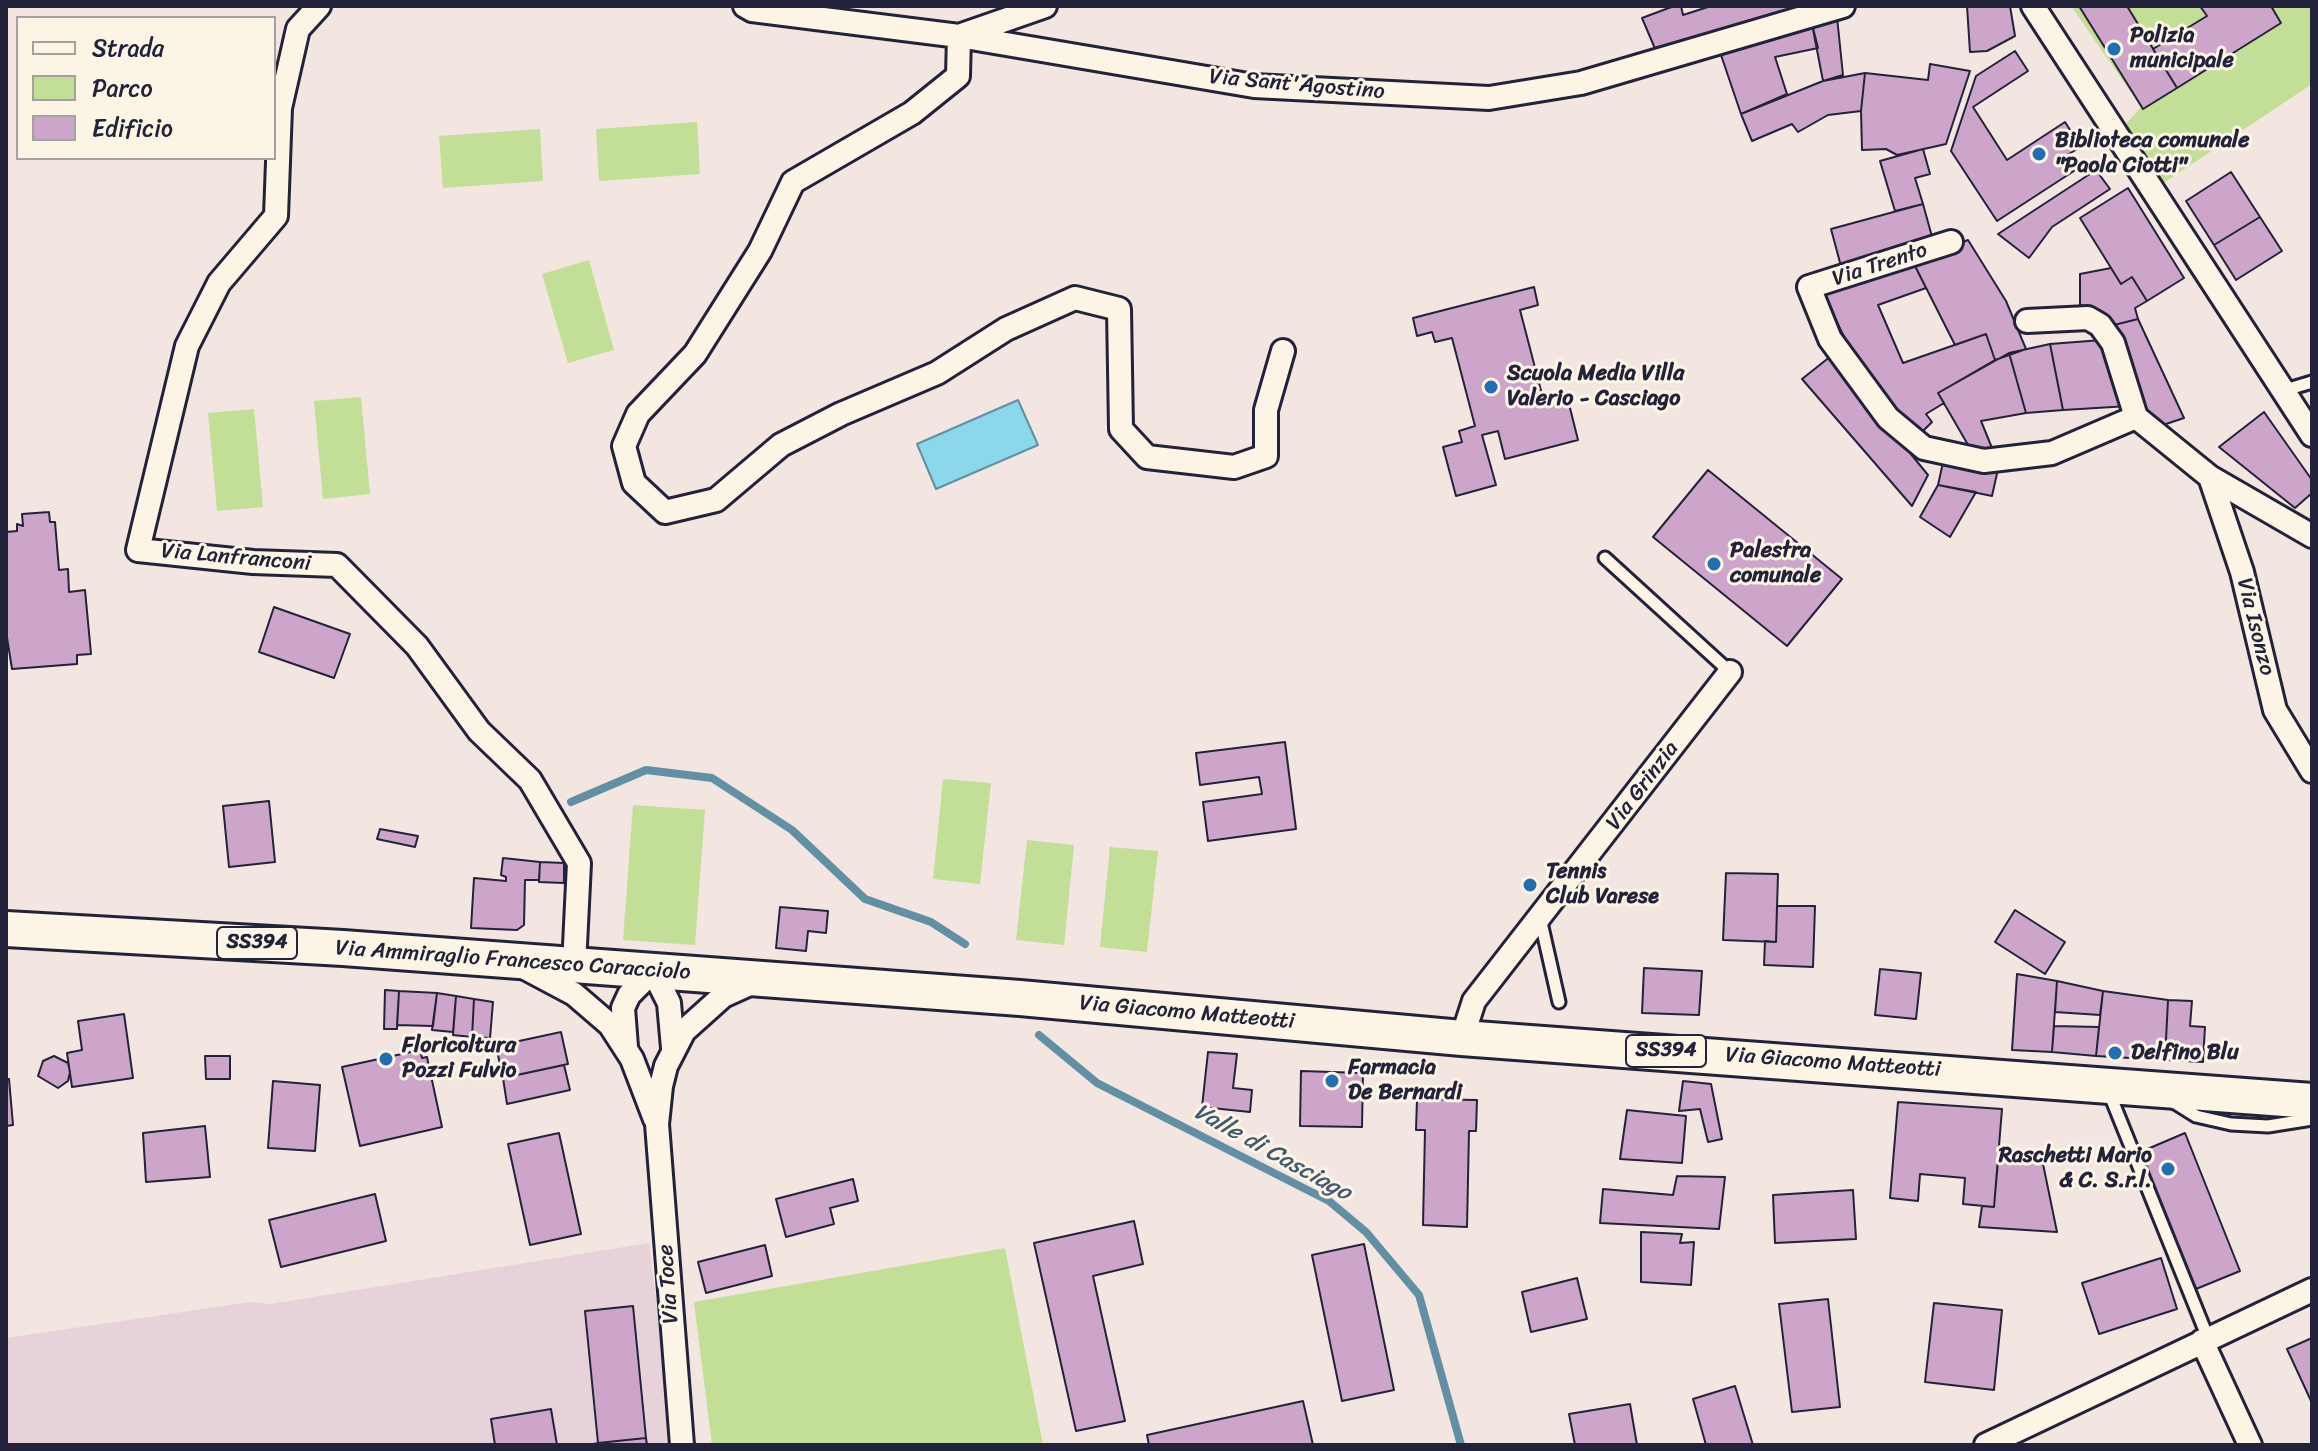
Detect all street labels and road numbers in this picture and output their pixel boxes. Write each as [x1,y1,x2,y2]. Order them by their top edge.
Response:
street label: Via Sant'Agostino [1208,64,1386,106]
street label: Via Trento [1829,237,1931,293]
street label: Via Lanfranconi [160,538,312,578]
street label: Via Isonzo [2230,576,2280,678]
street label: Via Grinzia [1601,736,1685,836]
road number: SS394 [217,927,297,959]
street label: Via Ammiraglio Francesco Caracciolo [335,935,691,987]
street label: Via Giacomo Matteotti [1078,990,1296,1036]
road number: SS394 [1626,1035,1706,1067]
street label: Via Giacomo Matteotti [1724,1042,1942,1084]
street label: Via Toce [653,1243,685,1325]

